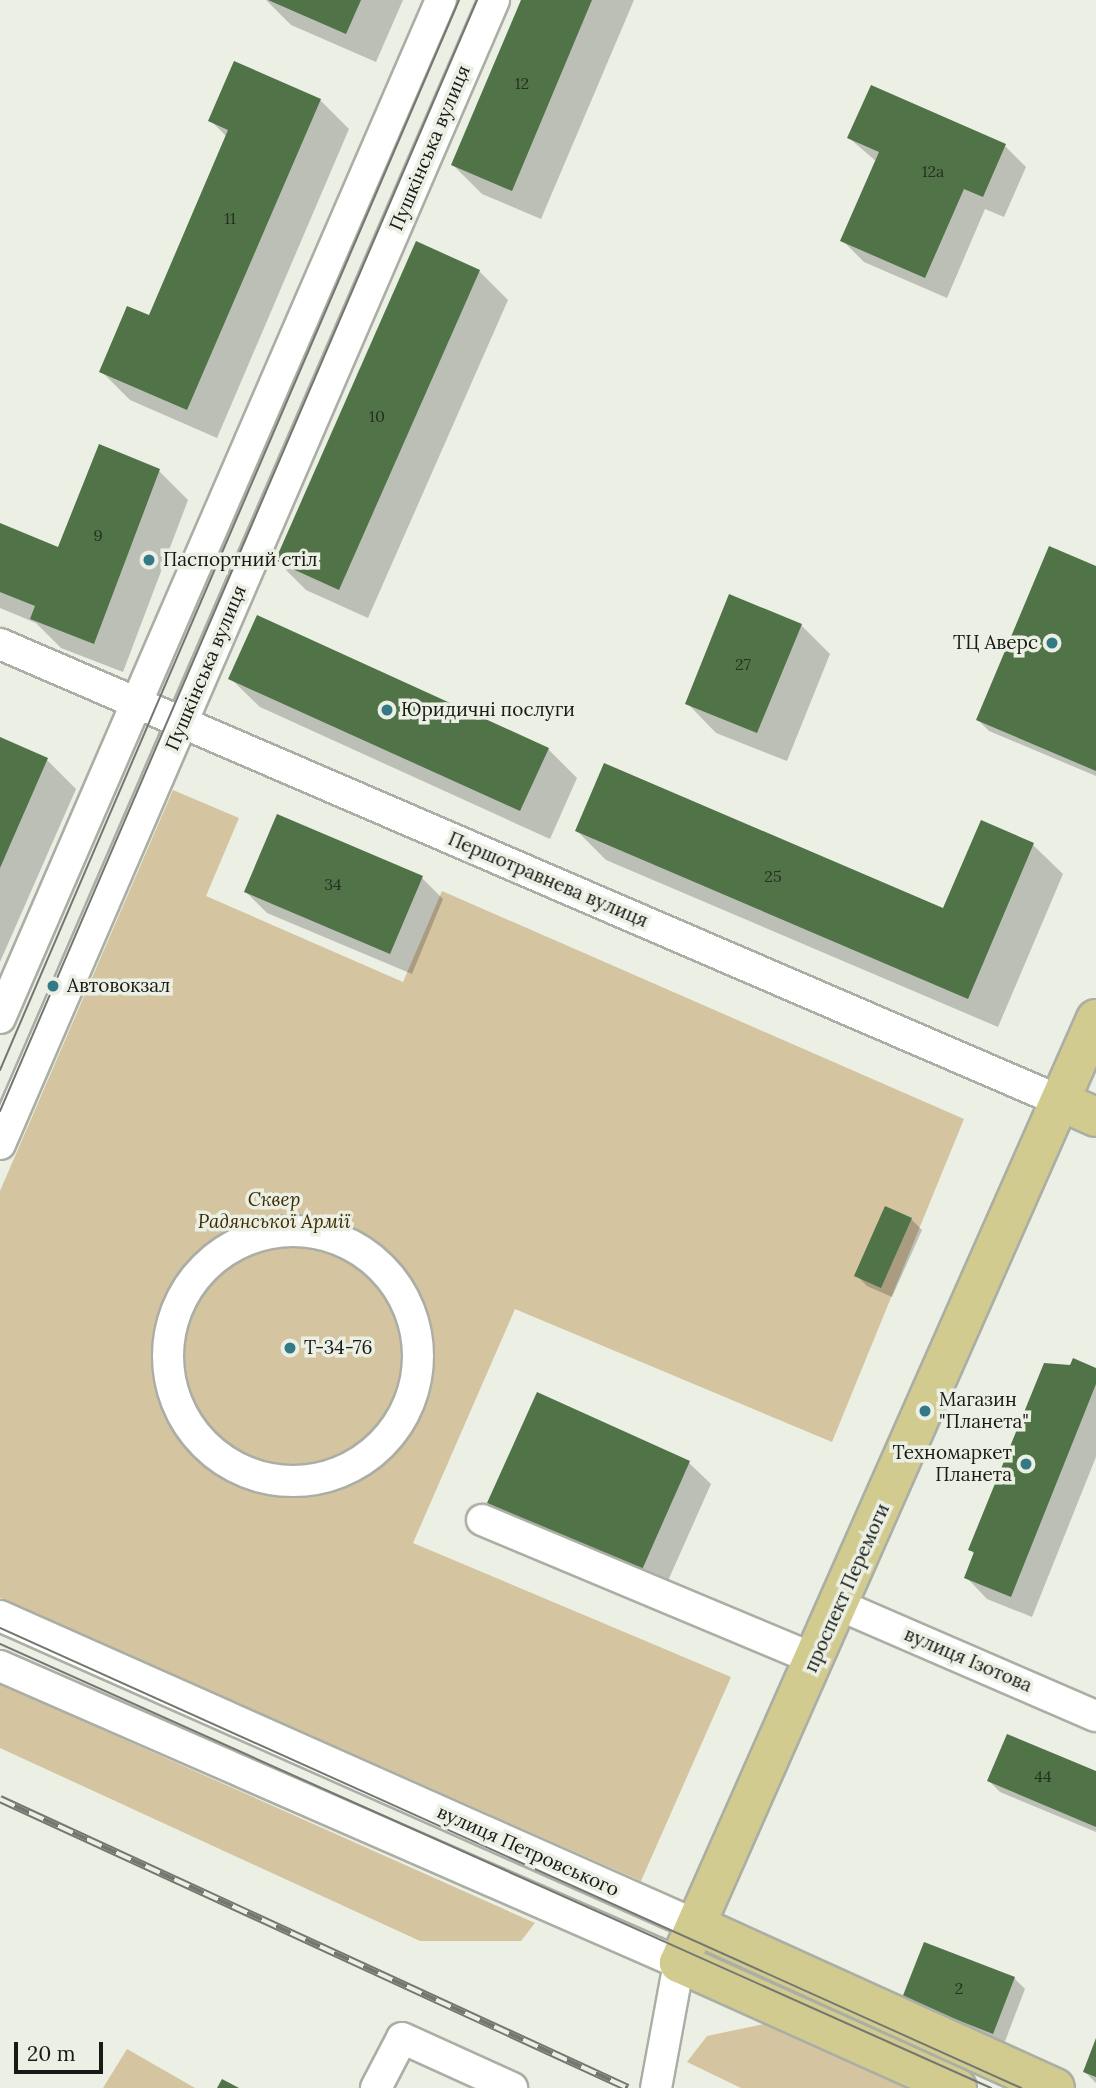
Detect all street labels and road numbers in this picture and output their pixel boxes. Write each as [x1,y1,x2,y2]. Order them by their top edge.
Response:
street label: Пушкінська вулиця [385,62,475,234]
street label: Пушкінська вулиця [161,582,251,754]
street label: Першотравнева вулиця [445,828,651,932]
street label: проспект Перемоги [800,1500,894,1676]
street label: вулиця Ізотова [901,1623,1035,1697]
street label: вулиця Петровського [434,1801,622,1901]

